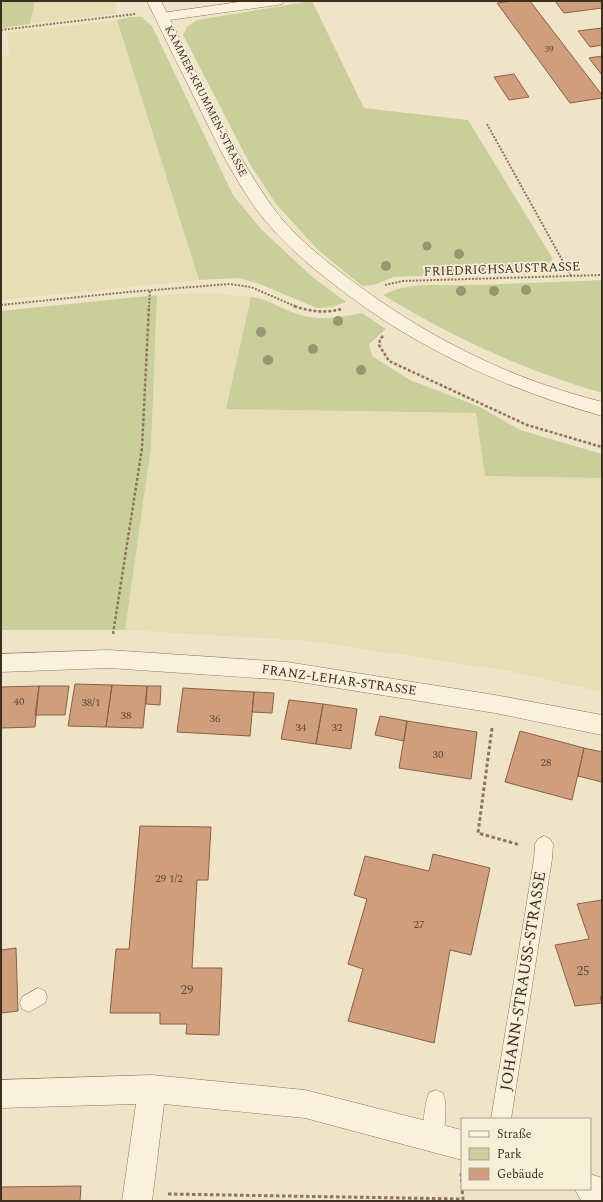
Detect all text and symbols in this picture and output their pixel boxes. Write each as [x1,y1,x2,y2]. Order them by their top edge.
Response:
street label: KAMMER-KRUMMEN-STRASSE [160,22,252,180]
house number: 39 [544,42,554,56]
street label: FRIEDRICHSAUSTRASSE [423,256,581,282]
street label: FRANZ-LEHAR-STRASSE [260,659,418,701]
house number: 40 [14,693,25,710]
house number: 38/1 [81,694,101,711]
house number: 38 [121,707,132,724]
house number: 36 [210,710,221,727]
house number: 34 [296,719,307,736]
house number: 32 [332,719,343,736]
house number: 30 [433,746,444,763]
house number: 28 [541,754,552,771]
house number: 29 1/2 [155,870,183,887]
street label: JOHANN-STRAUSS-STRASSE [494,870,552,1092]
house number: 27 [414,916,425,933]
house number: 25 [577,961,590,981]
house number: 29 [181,980,194,1000]
legend [461,1118,591,1190]
text: Straße [497,1125,532,1144]
text: Park [497,1145,522,1164]
text: Gebäude [497,1165,544,1184]

